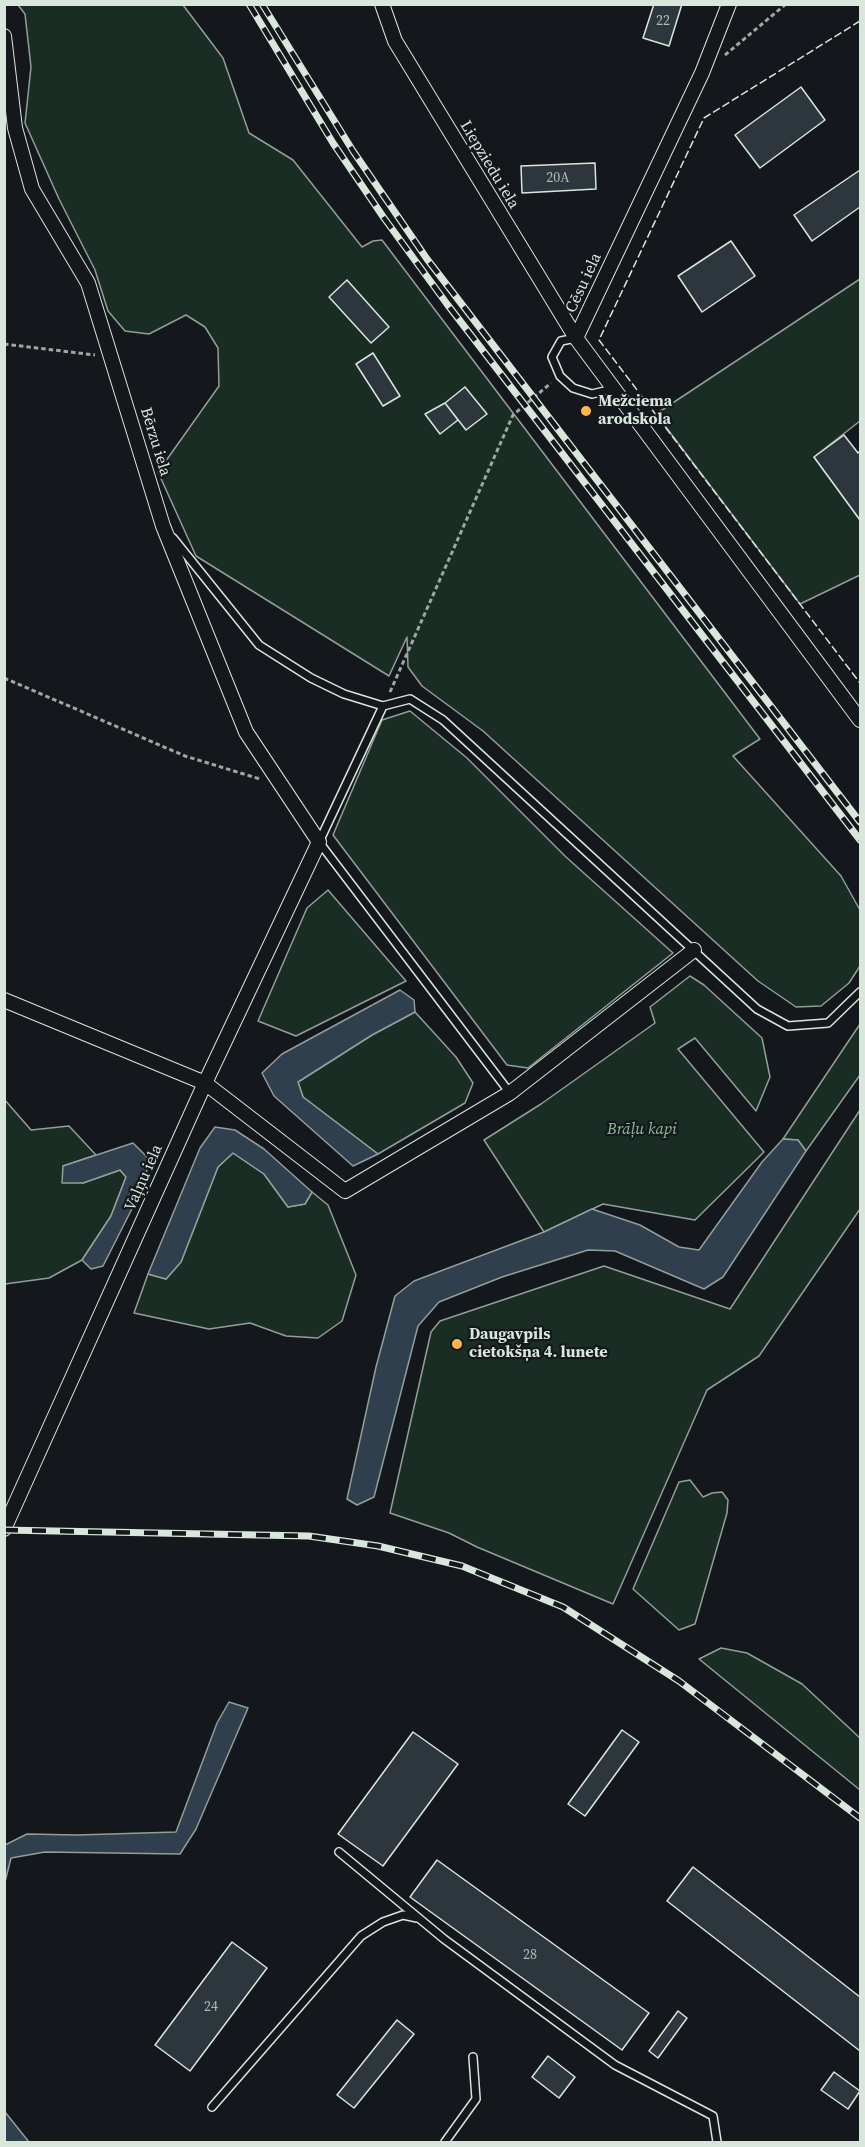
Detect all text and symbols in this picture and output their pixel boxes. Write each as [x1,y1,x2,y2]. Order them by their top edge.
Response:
house number: 22 [656,13,670,29]
street label: Liepziedu iela [455,117,523,213]
house number: 20A [546,170,570,186]
street label: Cēsu iela [562,250,606,316]
place label: Mežciema arodskola [598,392,672,430]
marker: Mežciema arodskola [579,404,593,418]
street label: Bērzu iela [135,405,175,479]
park label: Brāļu kapi [607,1120,677,1140]
street label: Vaļņu iela [121,1142,167,1214]
place label: Daugavpils cietokšņa 4. lunete [469,1325,608,1363]
marker: Daugavpils cietokšņa 4. lunete [450,1337,464,1351]
house number: 28 [523,1947,537,1963]
house number: 24 [204,1999,218,2015]

